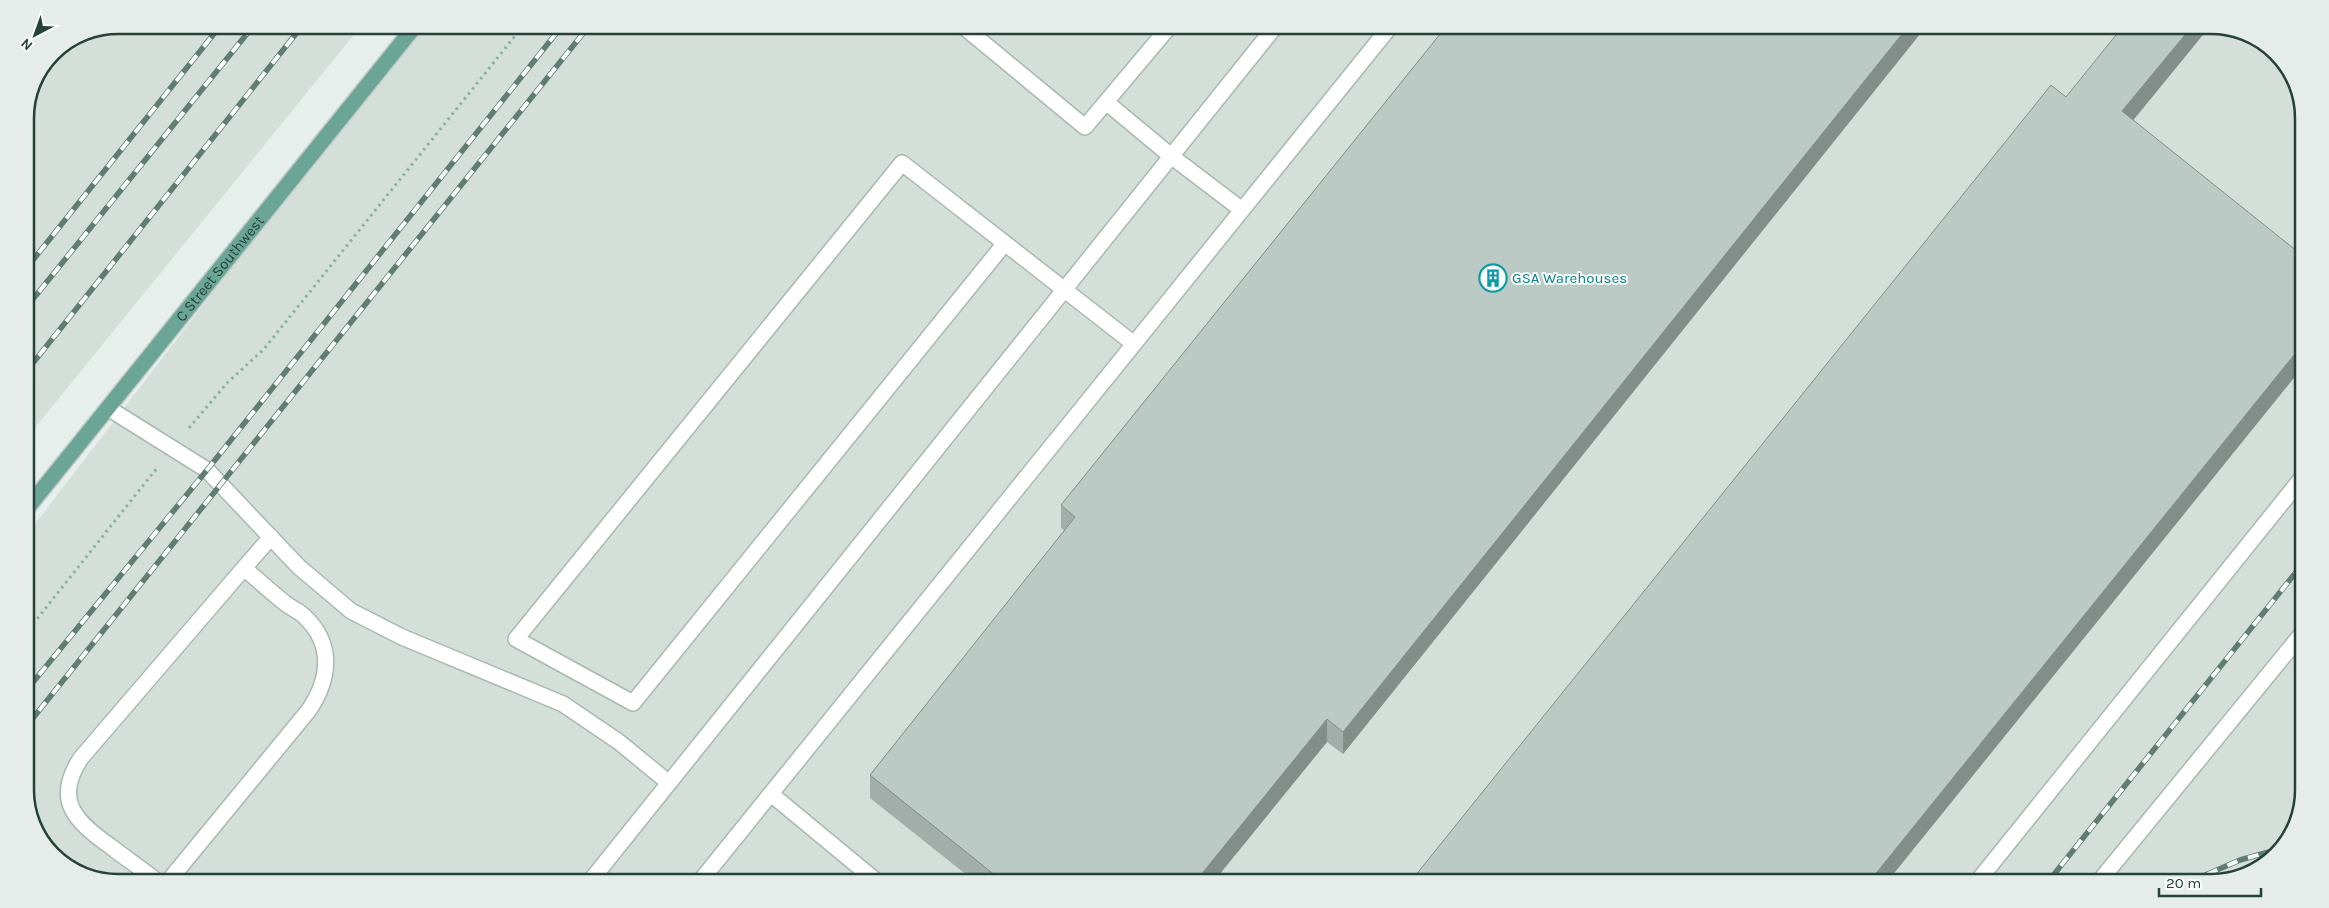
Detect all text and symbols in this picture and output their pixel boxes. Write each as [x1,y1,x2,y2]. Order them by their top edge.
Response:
north arrow [10,10,60,60]
text: N [17,35,36,54]
street label: C Street Southwest [172,212,268,325]
building icon: GSA Warehouses [1478,263,1508,293]
place label: GSA Warehouses [1512,269,1627,287]
scale bar [2159,866,2262,898]
text: 20 m [2166,874,2201,892]

